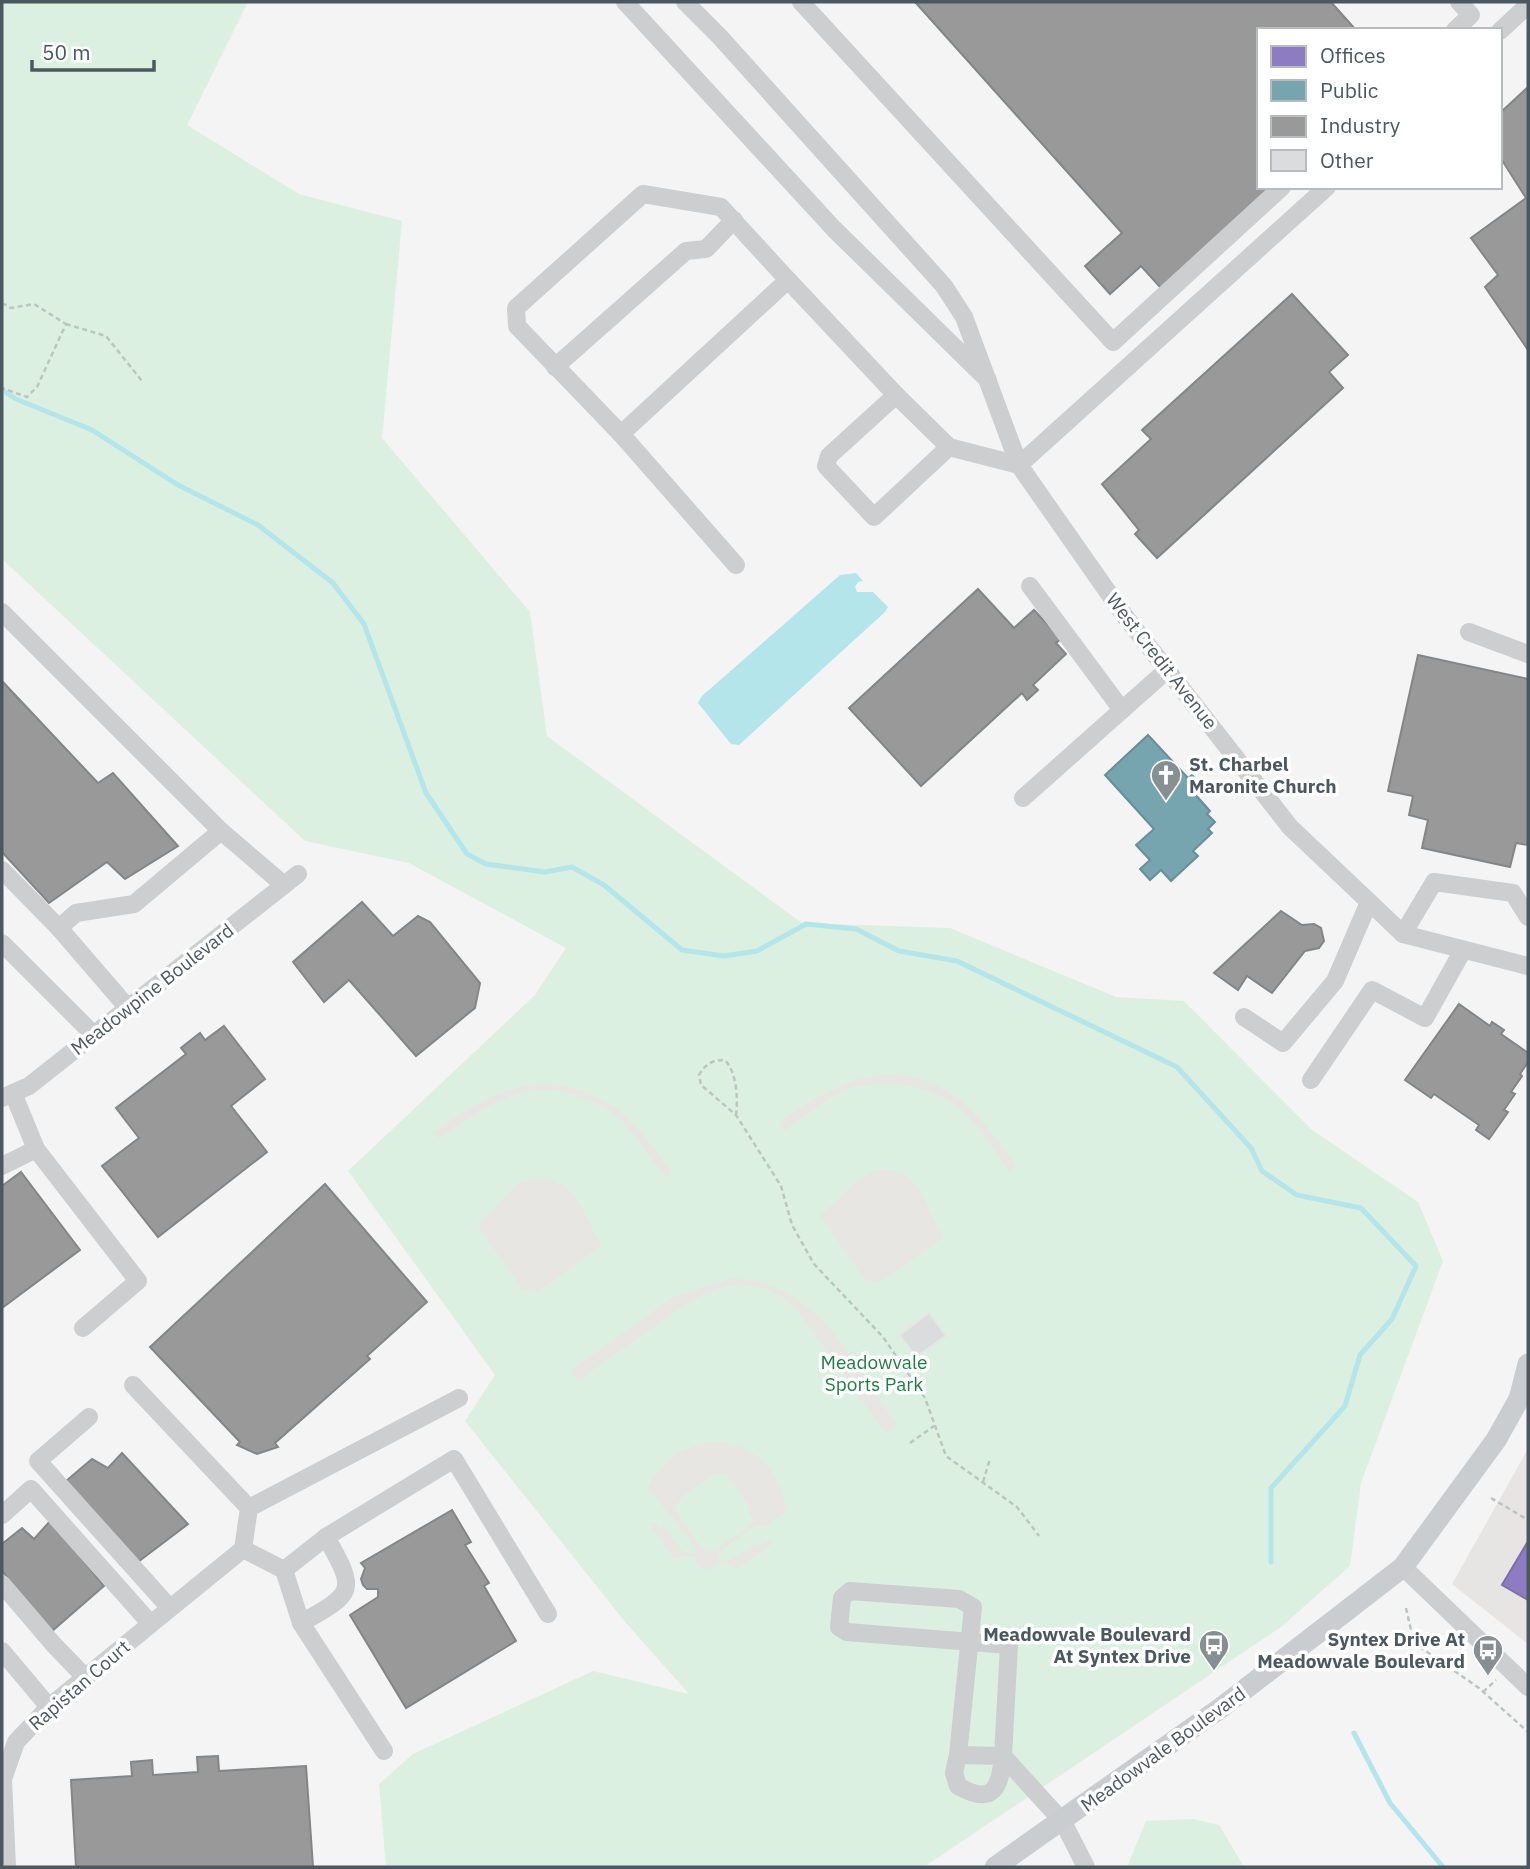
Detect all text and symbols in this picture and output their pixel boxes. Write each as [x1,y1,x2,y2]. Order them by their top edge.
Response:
scale bar [32,28,154,72]
legend [1257,28,1502,189]
text: 50 m [42,38,91,66]
text: Offices [1320,41,1386,69]
text: Public [1320,76,1378,104]
text: Industry [1320,111,1401,139]
text: Other [1320,146,1374,174]
street label: West Credit Avenue [1101,588,1223,734]
place label: St. Charbel Maronite Church [1189,752,1337,798]
church icon: St. Charbel Maronite Church [1149,758,1183,802]
street label: Meadowpine Boulevard [66,918,238,1060]
park label: Meadowvale Sports Park [820,1350,928,1396]
place label: Meadowvale Boulevard At Syntex Drive [983,1622,1191,1668]
place label: Syntex Drive At Meadowvale Boulevard [1257,1627,1465,1673]
bus stop icon: Meadowvale Boulevard At Syntex Drive [1197,1628,1231,1672]
bus stop icon: Syntex Drive At Meadowvale Boulevard [1471,1633,1505,1677]
street label: Rapistan Court [24,1635,134,1735]
street label: Meadowvale Boulevard [1076,1681,1250,1817]

